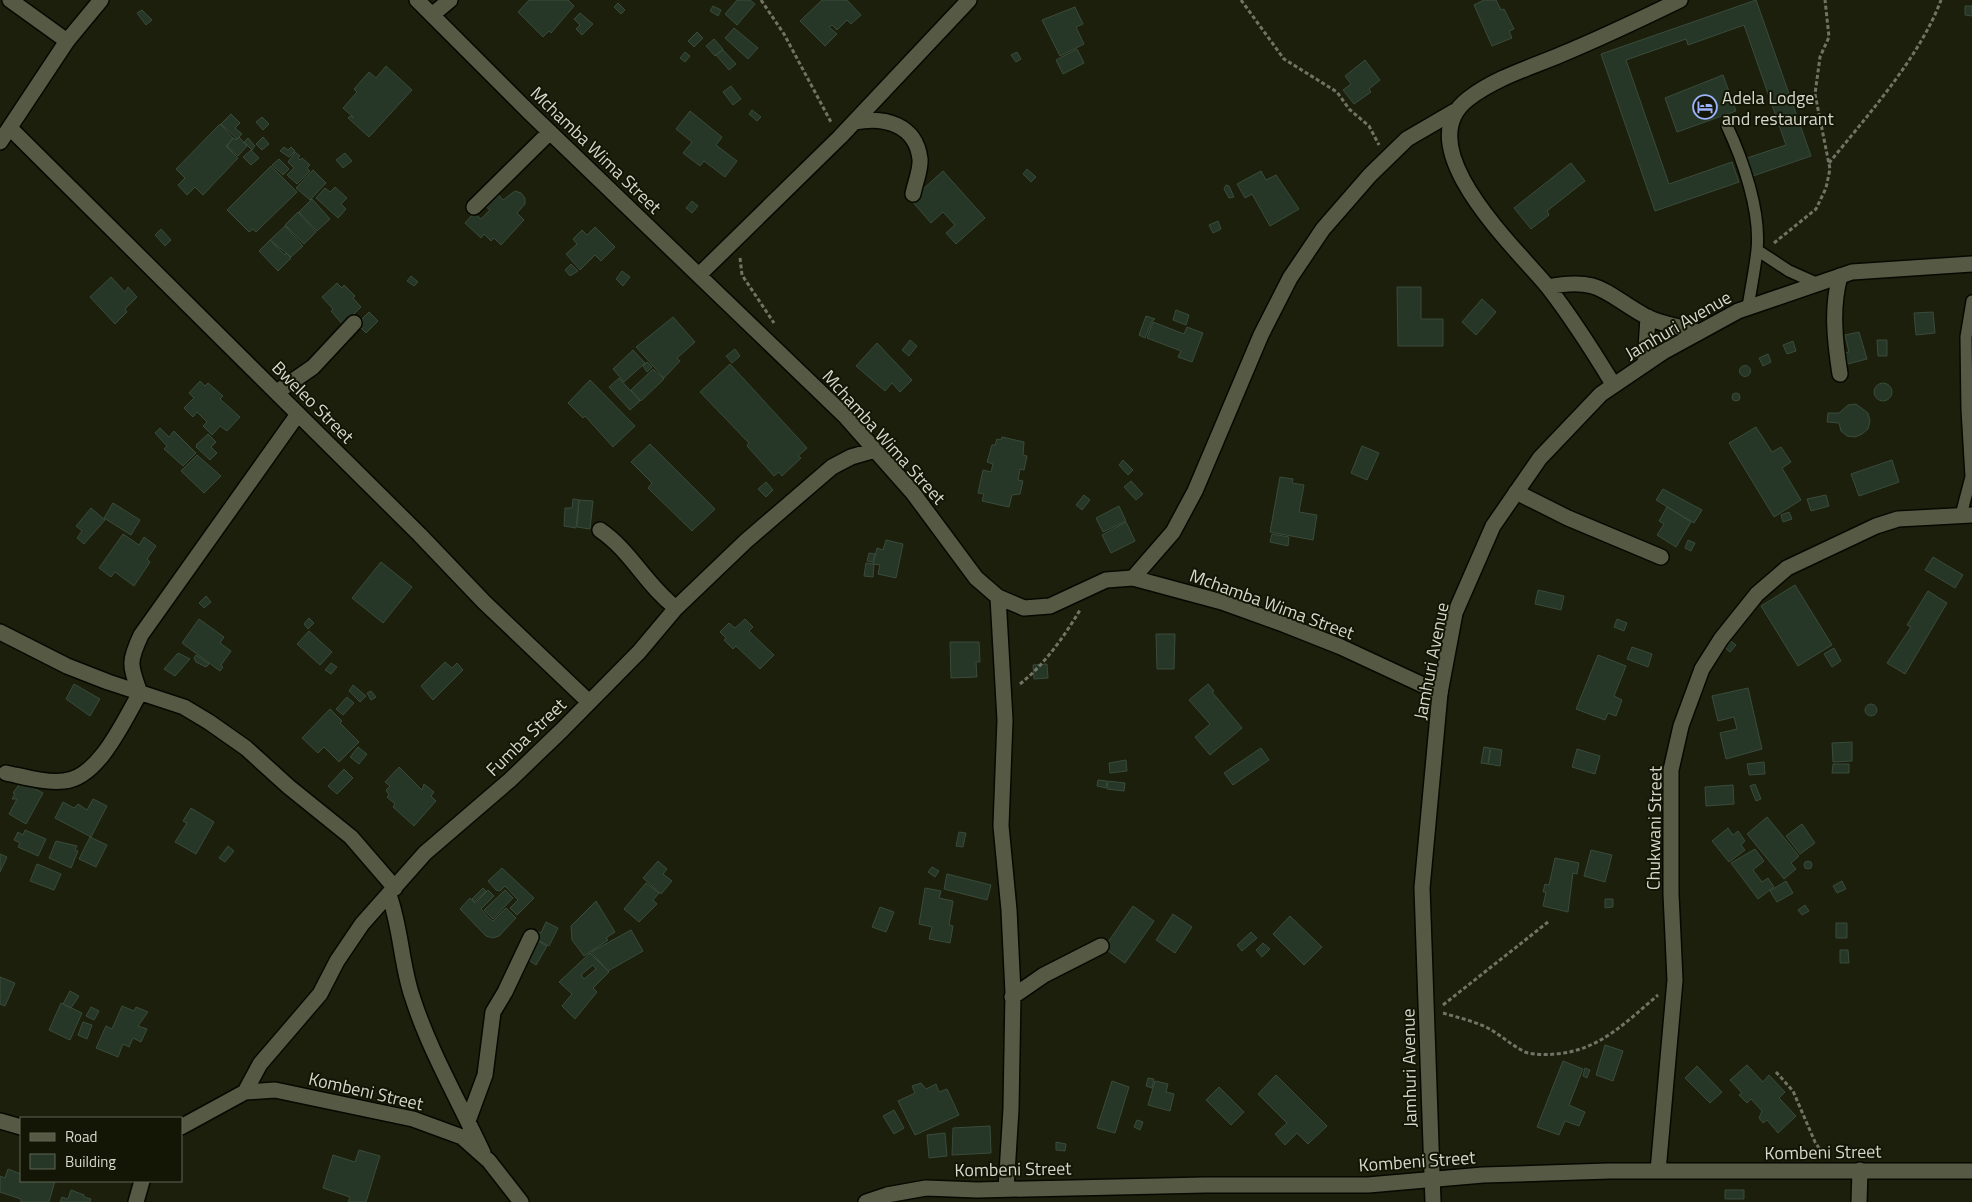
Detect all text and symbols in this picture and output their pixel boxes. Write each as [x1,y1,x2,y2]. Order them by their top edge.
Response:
street label: Mchamba Wima Street [524,80,668,220]
place label: Adela Lodge and restaurant [1722,84,1834,132]
hotel icon: Adela Lodge and restaurant [1692,94,1718,120]
street label: Jamhuri Avenue [1620,284,1736,366]
street label: Bweleo Street [266,355,361,450]
street label: Mchamba Wima Street [816,364,952,511]
street label: Mchamba Wima Street [1186,562,1359,647]
street label: Jamhuri Avenue [1406,600,1456,722]
street label: Fumba Street [480,691,573,782]
street label: Chukwani Street [1639,765,1669,890]
street label: Jamhuri Avenue [1394,1008,1424,1128]
street label: Kombeni Street [306,1065,427,1117]
legend [20,1117,182,1182]
text: Road [65,1125,97,1148]
street label: Kombeni Street [1764,1137,1882,1167]
street label: Kombeni Street [1358,1143,1477,1179]
text: Building [65,1150,116,1173]
street label: Kombeni Street [954,1154,1072,1184]

